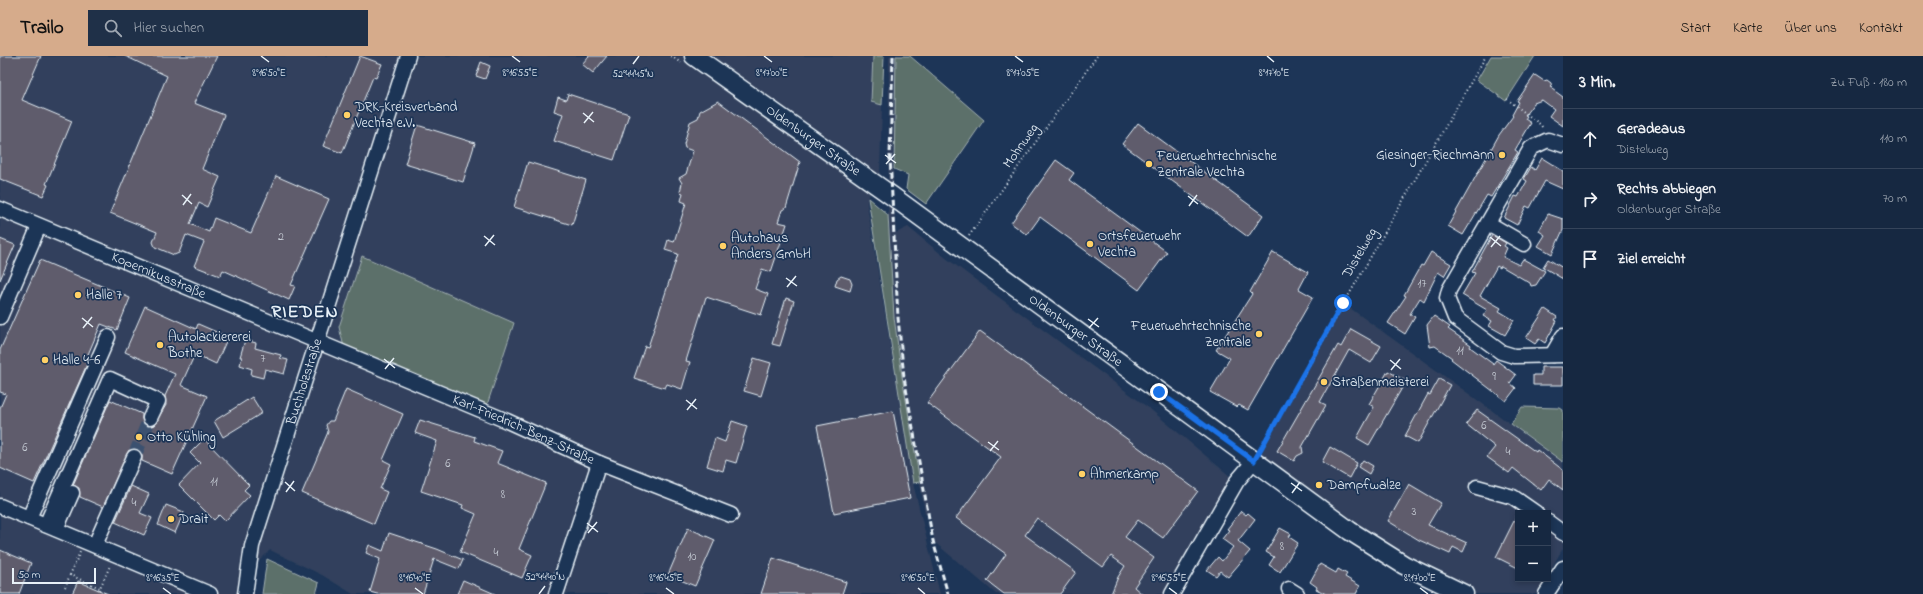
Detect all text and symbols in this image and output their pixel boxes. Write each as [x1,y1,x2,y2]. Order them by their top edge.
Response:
search box [88,10,368,46]
text: Trailo [20,15,64,42]
icon: search [102,17,124,39]
text: Hier suchen [134,17,204,39]
text: Start [1681,18,1711,39]
text: Karte [1733,18,1763,39]
text: Über uns [1785,18,1837,39]
text: Kontakt [1859,18,1903,39]
text: 8°16'50"E [252,66,286,81]
text: 8°16'55"E [503,66,537,81]
text: 8°17'00"E [756,66,788,81]
text: 8°17'05"E [1006,66,1040,81]
text: 8°17'10"E [1259,66,1289,81]
text: 52°44'45"N [612,67,654,82]
text: 3 Min. [1579,70,1616,95]
text: Zu Fuß · 180 m [1830,73,1907,92]
place label: DRK-Kreisverband Vechta e.V. [354,97,458,134]
street label: Oldenburger Straße [761,99,866,182]
marker: DRK-Kreisverband Vechta e.V. [342,110,352,120]
text: Geradeaus [1617,118,1685,140]
street label: Mohnweg [998,119,1045,173]
icon: ahead [1579,128,1601,150]
text: 110 m [1880,129,1907,148]
text: Distelweg [1617,140,1668,159]
place label: Giesinger-Riechmann [1376,145,1494,167]
place label: Feuerwehrtechnische Zentrale Vechta [1156,146,1278,183]
marker: Giesinger-Riechmann [1497,150,1507,160]
marker: Feuerwehrtechnische Zentrale Vechta [1144,159,1154,169]
text: Rechts abbiegen [1617,178,1716,200]
icon: right [1579,188,1601,210]
text: 70 m [1883,189,1907,208]
text: Oldenburger Straße [1617,200,1721,219]
street label: Distelweg [1337,224,1384,283]
place label: Ortsfeuerwehr Vechta [1097,226,1182,263]
house number: 2 [278,228,284,246]
place label: Autohaus Anders GmbH [731,228,811,265]
marker: Ortsfeuerwehr Vechta [1085,239,1095,249]
marker: Autohaus Anders GmbH [718,241,728,251]
street label: Kopernikusstraße [108,246,210,305]
icon: arrive [1579,248,1601,270]
text: Ziel erreicht [1617,248,1685,270]
house number: 17 [1418,275,1426,293]
place label: Halle 7 [86,285,122,306]
street label: Oldenburger Straße [1024,289,1128,372]
marker: Halle 7 [73,290,83,300]
route start [1334,294,1352,312]
district label: RIEDEN [271,300,339,326]
place label: Feuerwehrtechnische Zentrale [1130,316,1252,353]
place label: Autolackiererei Bothe [167,327,251,364]
marker: Feuerwehrtechnische Zentrale [1254,329,1264,339]
street label: Buchholzstraße [280,335,328,428]
marker: Autolackiererei Bothe [155,340,165,350]
house number: 11 [1456,342,1464,360]
place label: Halle 4-6 [53,350,100,371]
house number: 7 [261,350,266,368]
marker: Halle 4-6 [40,355,50,365]
house number: 9 [1492,368,1496,386]
place label: Straßenmeisterei [1332,372,1429,393]
marker: Straßenmeisterei [1319,377,1329,387]
route end [1150,383,1168,401]
street label: Karl-Friedrich-Benz-Straße [449,389,599,470]
house number: 6 [1481,417,1487,435]
place label: Otto Kühling [147,427,216,449]
marker: Otto Kühling [134,432,144,442]
house number: 6 [22,439,28,457]
house number: 4 [1506,443,1511,461]
house number: 6 [445,455,451,473]
place label: Ahmerkamp [1090,464,1159,485]
marker: Ahmerkamp [1077,469,1087,479]
house number: 11 [210,473,218,491]
place label: Dampfwalze [1326,475,1402,496]
marker: Dampfwalze [1314,480,1324,490]
house number: 8 [501,486,506,504]
house number: 4 [132,494,137,512]
house number: 3 [1412,503,1417,521]
place label: Drait [178,509,209,530]
map controls [1515,510,1551,582]
button: + [1515,510,1551,546]
marker: Drait [166,514,176,524]
house number: 8 [1280,538,1285,556]
house number: 4 [494,544,499,562]
button: − [1515,546,1551,582]
house number: 10 [687,548,697,566]
scale bar [12,566,96,585]
text: 50 m [18,567,40,583]
text: 52°44'40"N [525,570,565,585]
text: 8°16'35"E [146,571,180,586]
text: 8°16'40"E [399,571,431,586]
text: 8°16'45"E [649,571,683,586]
text: 8°16'50"E [901,571,935,586]
text: 8°16'55"E [1152,571,1186,586]
text: 8°17'00"E [1404,571,1436,586]

